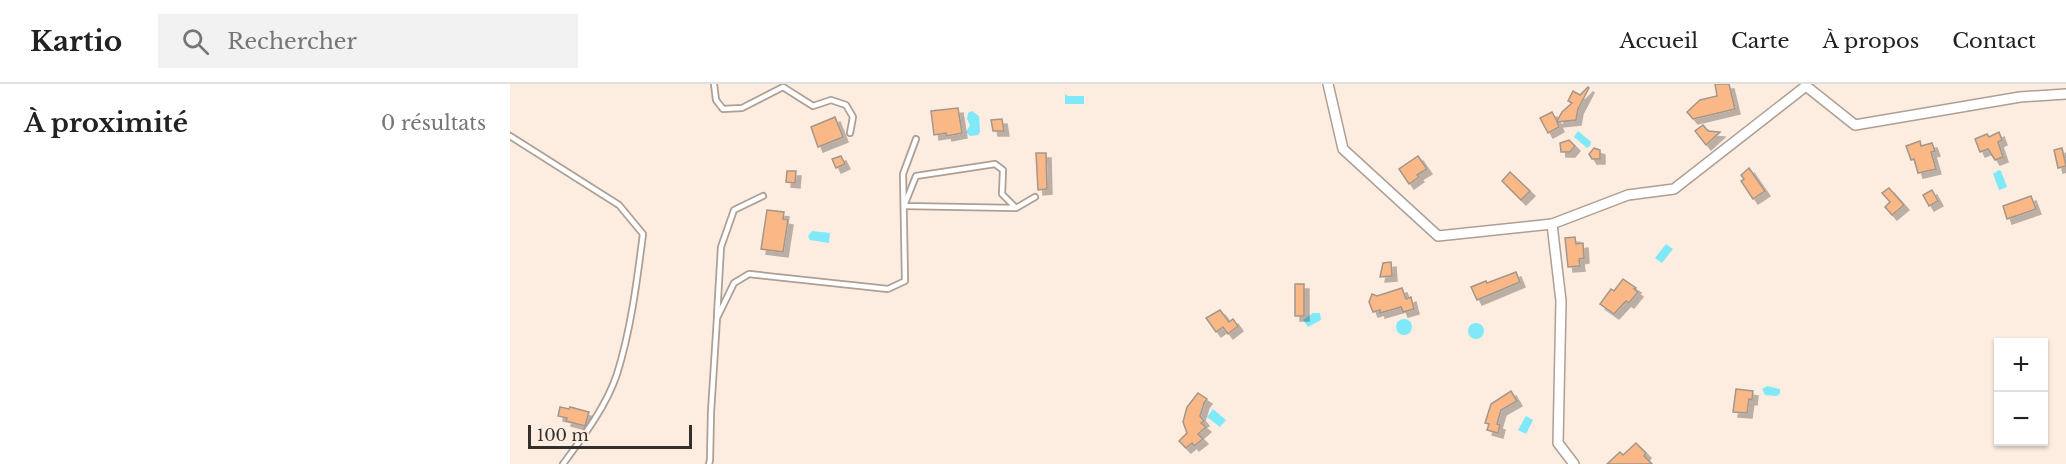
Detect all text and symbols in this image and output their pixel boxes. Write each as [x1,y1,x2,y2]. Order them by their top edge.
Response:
search box [158,14,578,68]
text: Kartio [30,24,122,59]
icon: search [179,25,212,58]
text: Rechercher [227,28,357,55]
text: Accueil [1620,28,1698,54]
text: Carte [1731,28,1790,54]
text: À propos [1823,28,1919,54]
text: Contact [1952,28,2036,54]
text: À proximité [24,107,188,139]
text: 0 résultats [381,111,486,135]
map controls [1994,338,2048,446]
button: + [1994,338,2048,392]
button: − [1994,392,2048,446]
scale bar [528,422,692,450]
text: 100 m [537,425,589,445]

